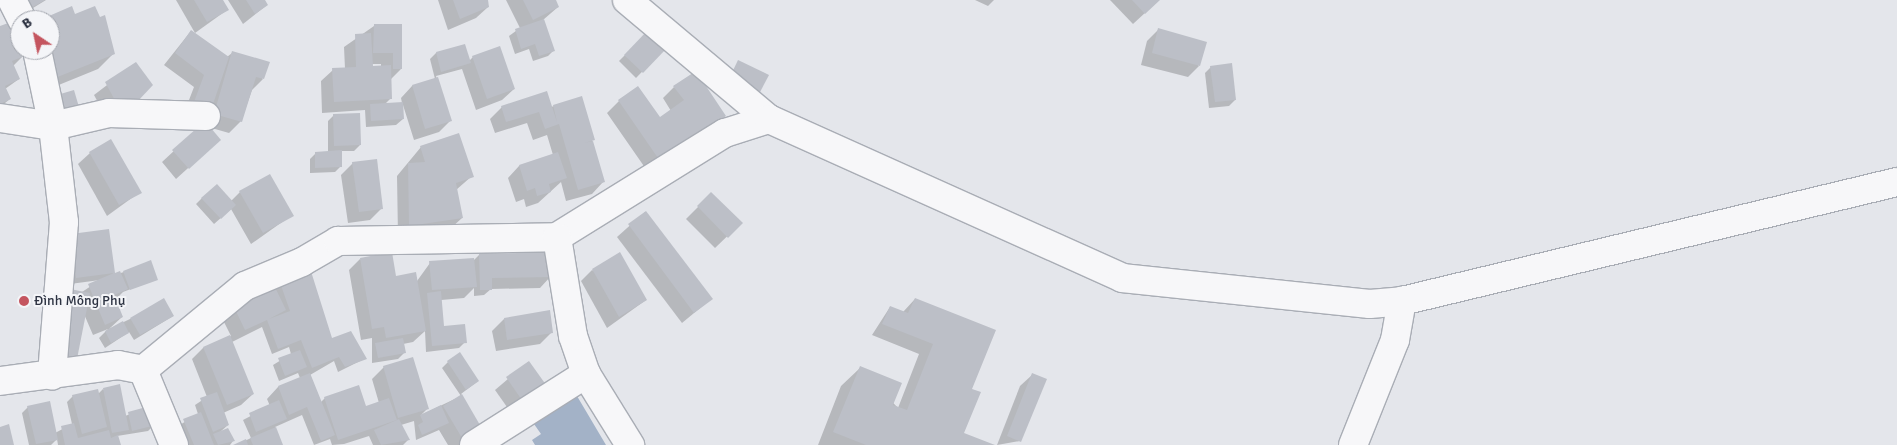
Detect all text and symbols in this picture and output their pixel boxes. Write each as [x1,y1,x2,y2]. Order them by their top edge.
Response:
north arrow [10,10,60,60]
text: B [19,14,35,32]
place label: Đình Mông Phụ [34,293,125,309]
marker: Đình Mông Phụ [18,295,30,307]

